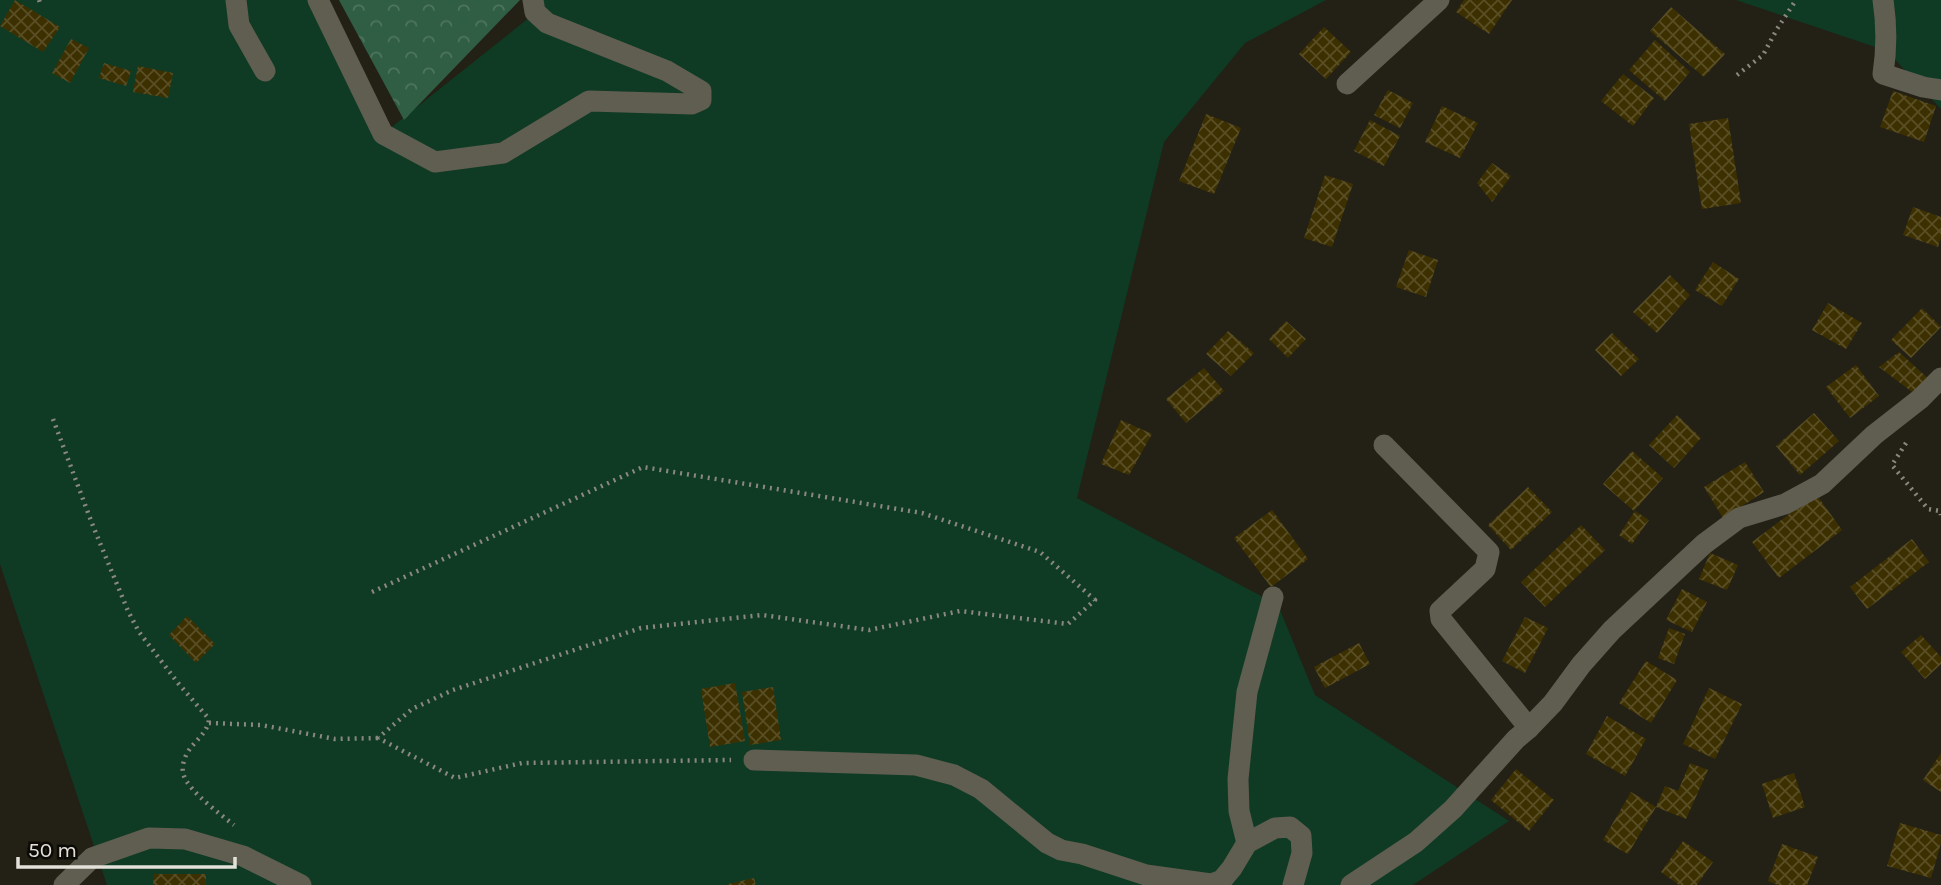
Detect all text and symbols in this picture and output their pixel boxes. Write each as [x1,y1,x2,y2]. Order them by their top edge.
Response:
scale bar [18,826,234,870]
text: 50 m [28,838,77,862]

